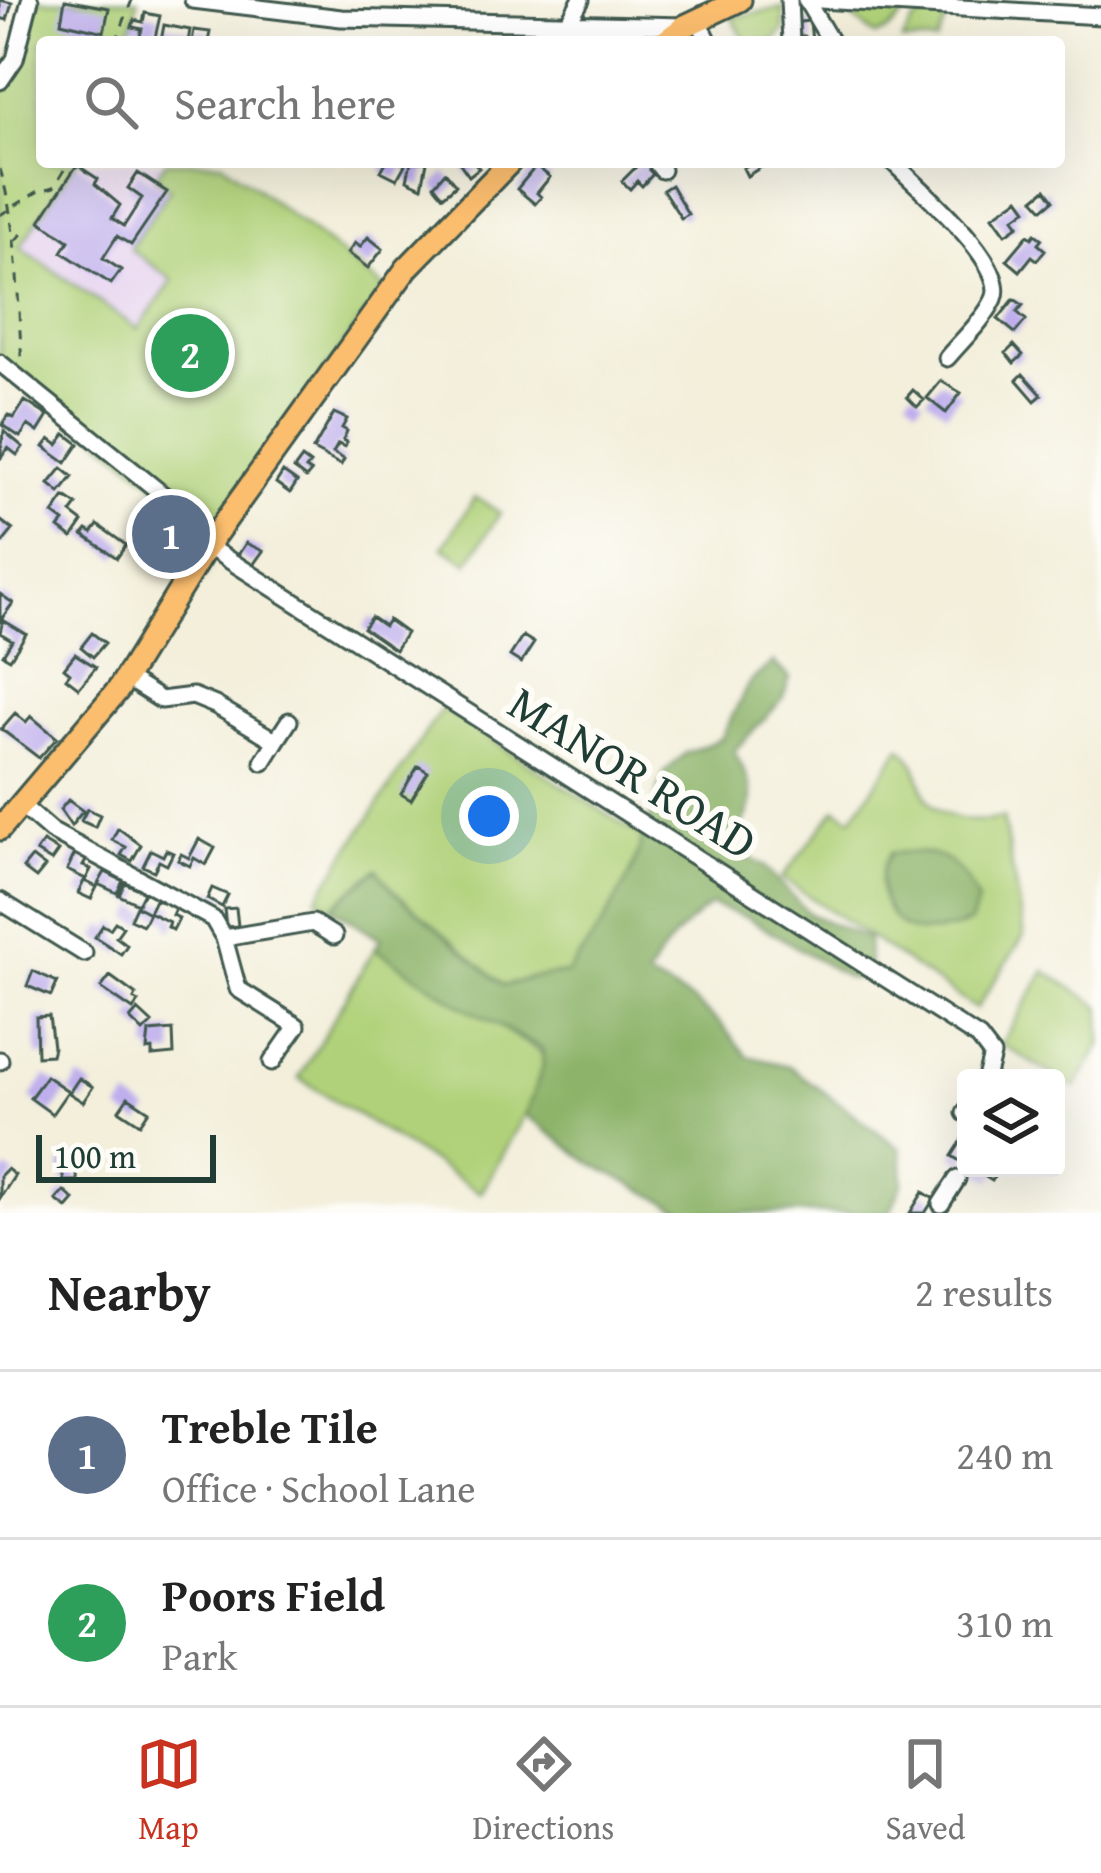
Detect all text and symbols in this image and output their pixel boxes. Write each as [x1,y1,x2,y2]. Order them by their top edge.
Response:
search box [36,36,1065,168]
icon: search [78,69,144,135]
text: Search here [174,70,396,135]
pin: 2 [151,308,229,398]
pin: 1 [132,489,210,579]
street label: MANOR ROAD [495,667,771,876]
your location [459,786,519,846]
map controls [957,1069,1065,1177]
button: layers [957,1069,1065,1177]
scale bar [36,1129,216,1182]
text: 100 m [54,1132,136,1180]
text: Nearby [48,1254,211,1329]
text: 2 results [915,1263,1053,1320]
text: Treble Tile [162,1394,378,1459]
text: 1 [77,1426,97,1483]
text: 240 m [956,1426,1053,1483]
text: Office · School Lane [162,1459,476,1516]
text: Poors Field [162,1562,385,1627]
text: 2 [77,1594,97,1651]
text: 310 m [956,1594,1053,1651]
text: Park [162,1627,237,1684]
tab: Map [136,1731,202,1851]
tab: Directions [473,1731,614,1851]
tab: Saved [886,1731,965,1851]

